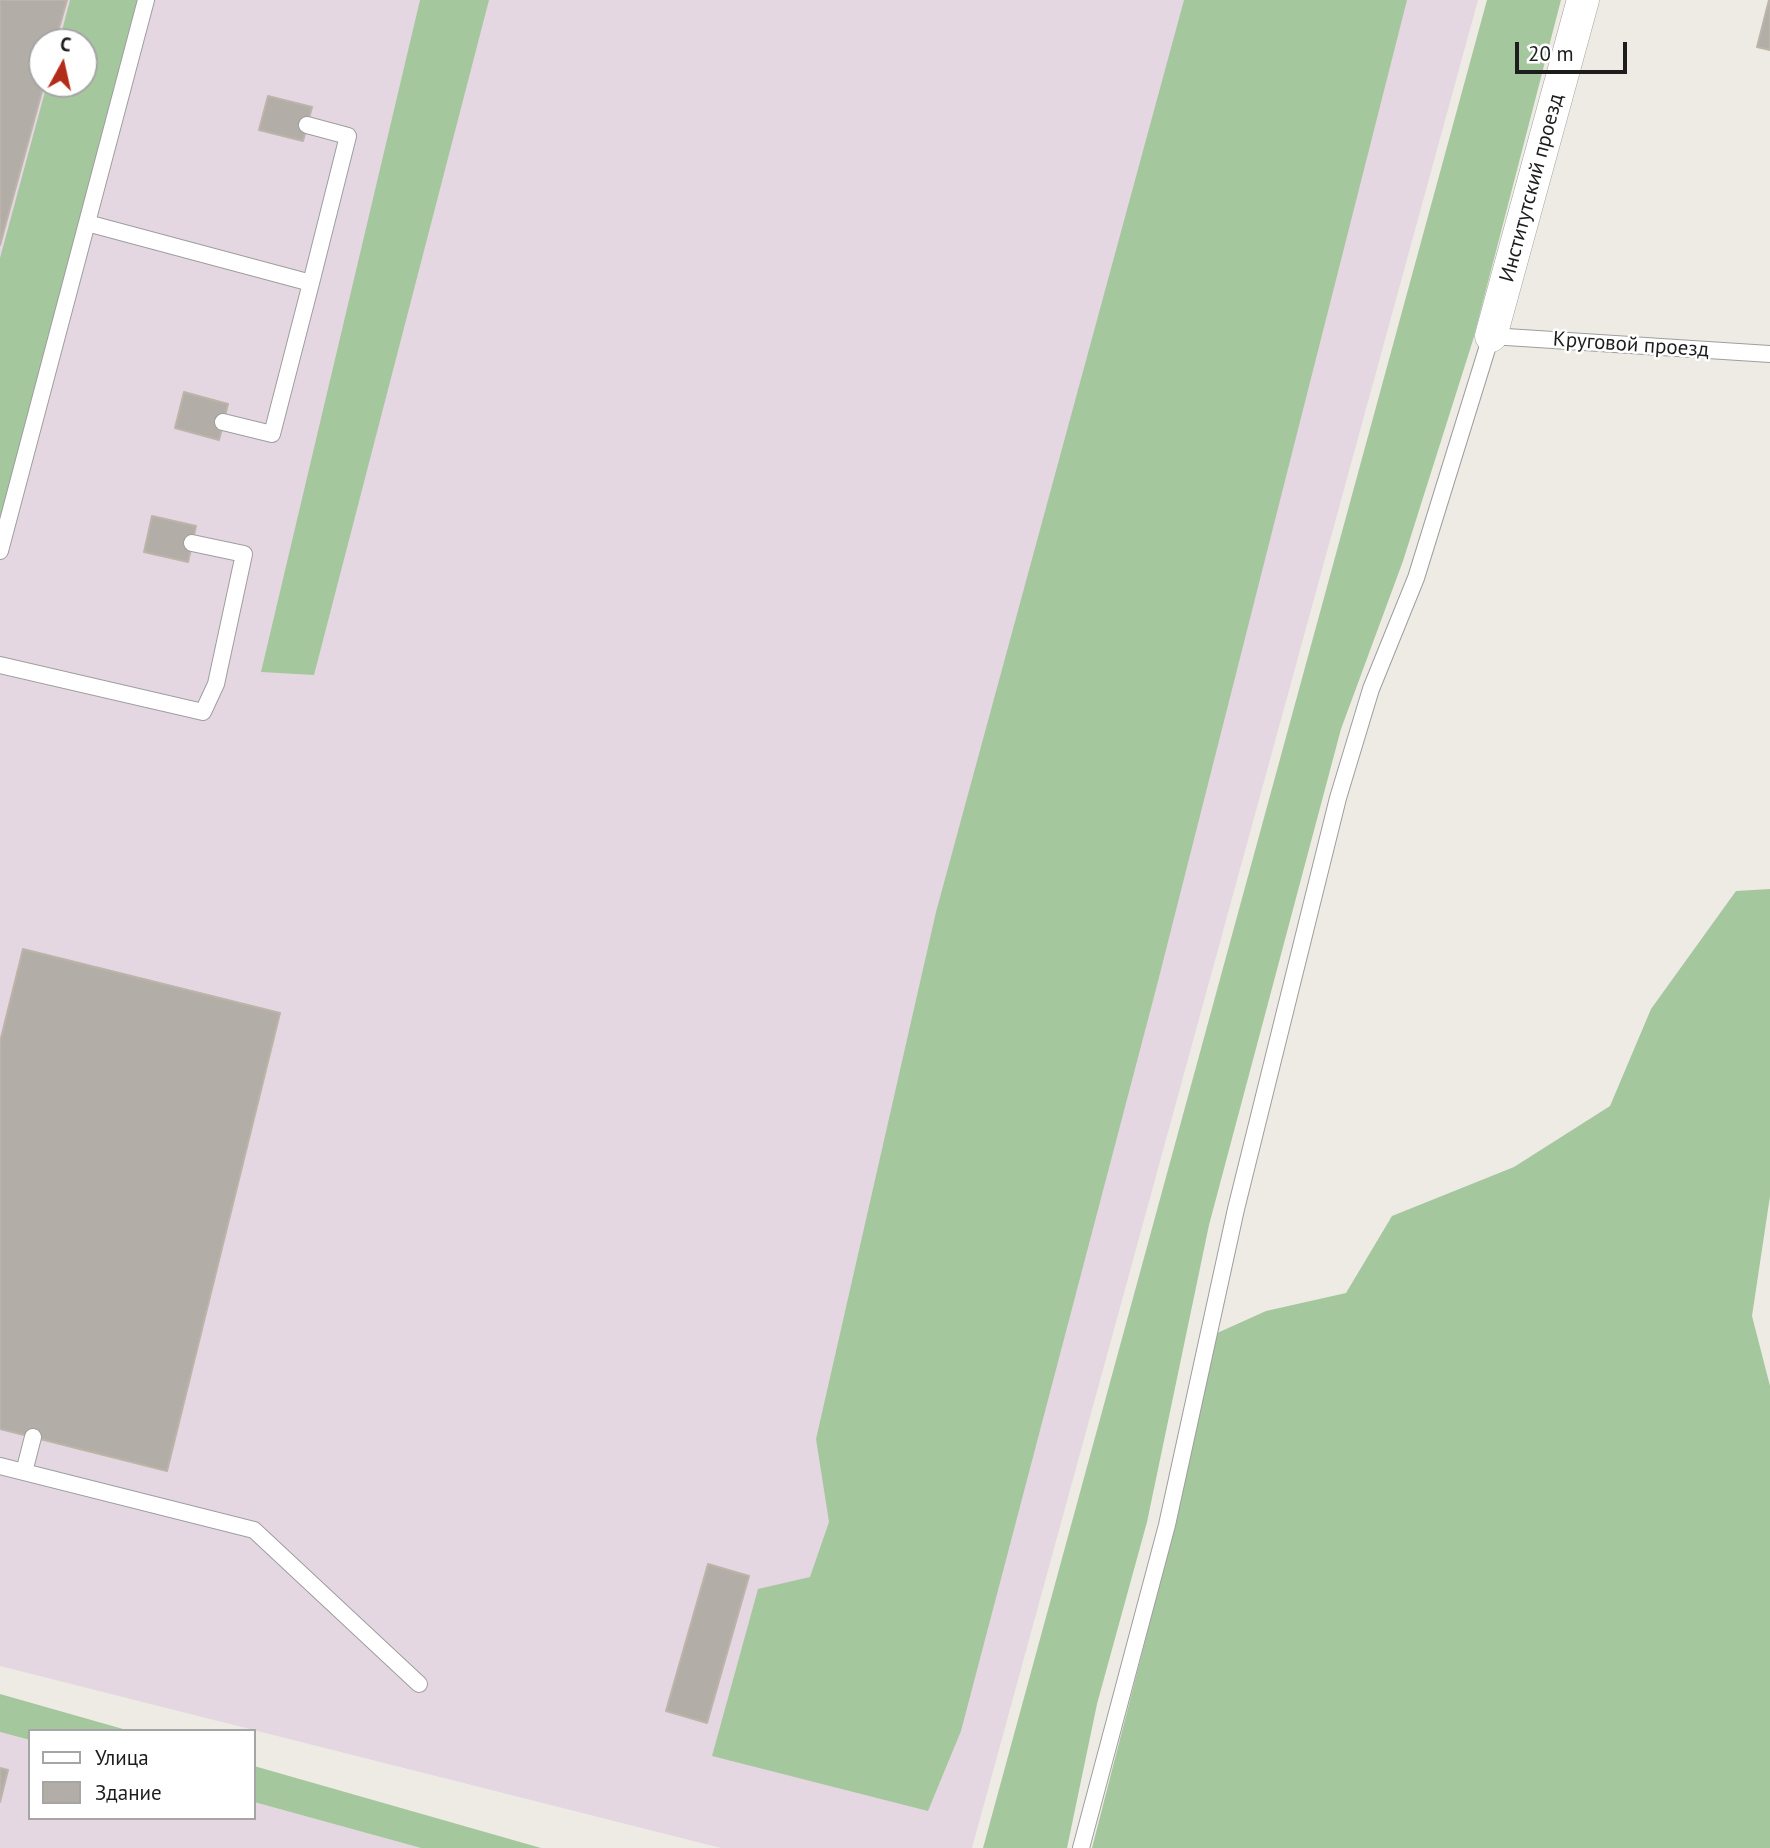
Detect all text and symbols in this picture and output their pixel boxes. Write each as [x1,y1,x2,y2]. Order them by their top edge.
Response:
north arrow [28,28,98,98]
scale bar [1518,28,1630,72]
text: С [59,32,73,57]
text: 20 m [1528,40,1574,67]
street label: Институтский проезд [1495,91,1569,285]
street label: Круговой проезд [1552,327,1710,363]
legend [28,1729,256,1820]
text: Улица [95,1744,149,1771]
text: Здание [95,1779,162,1806]

